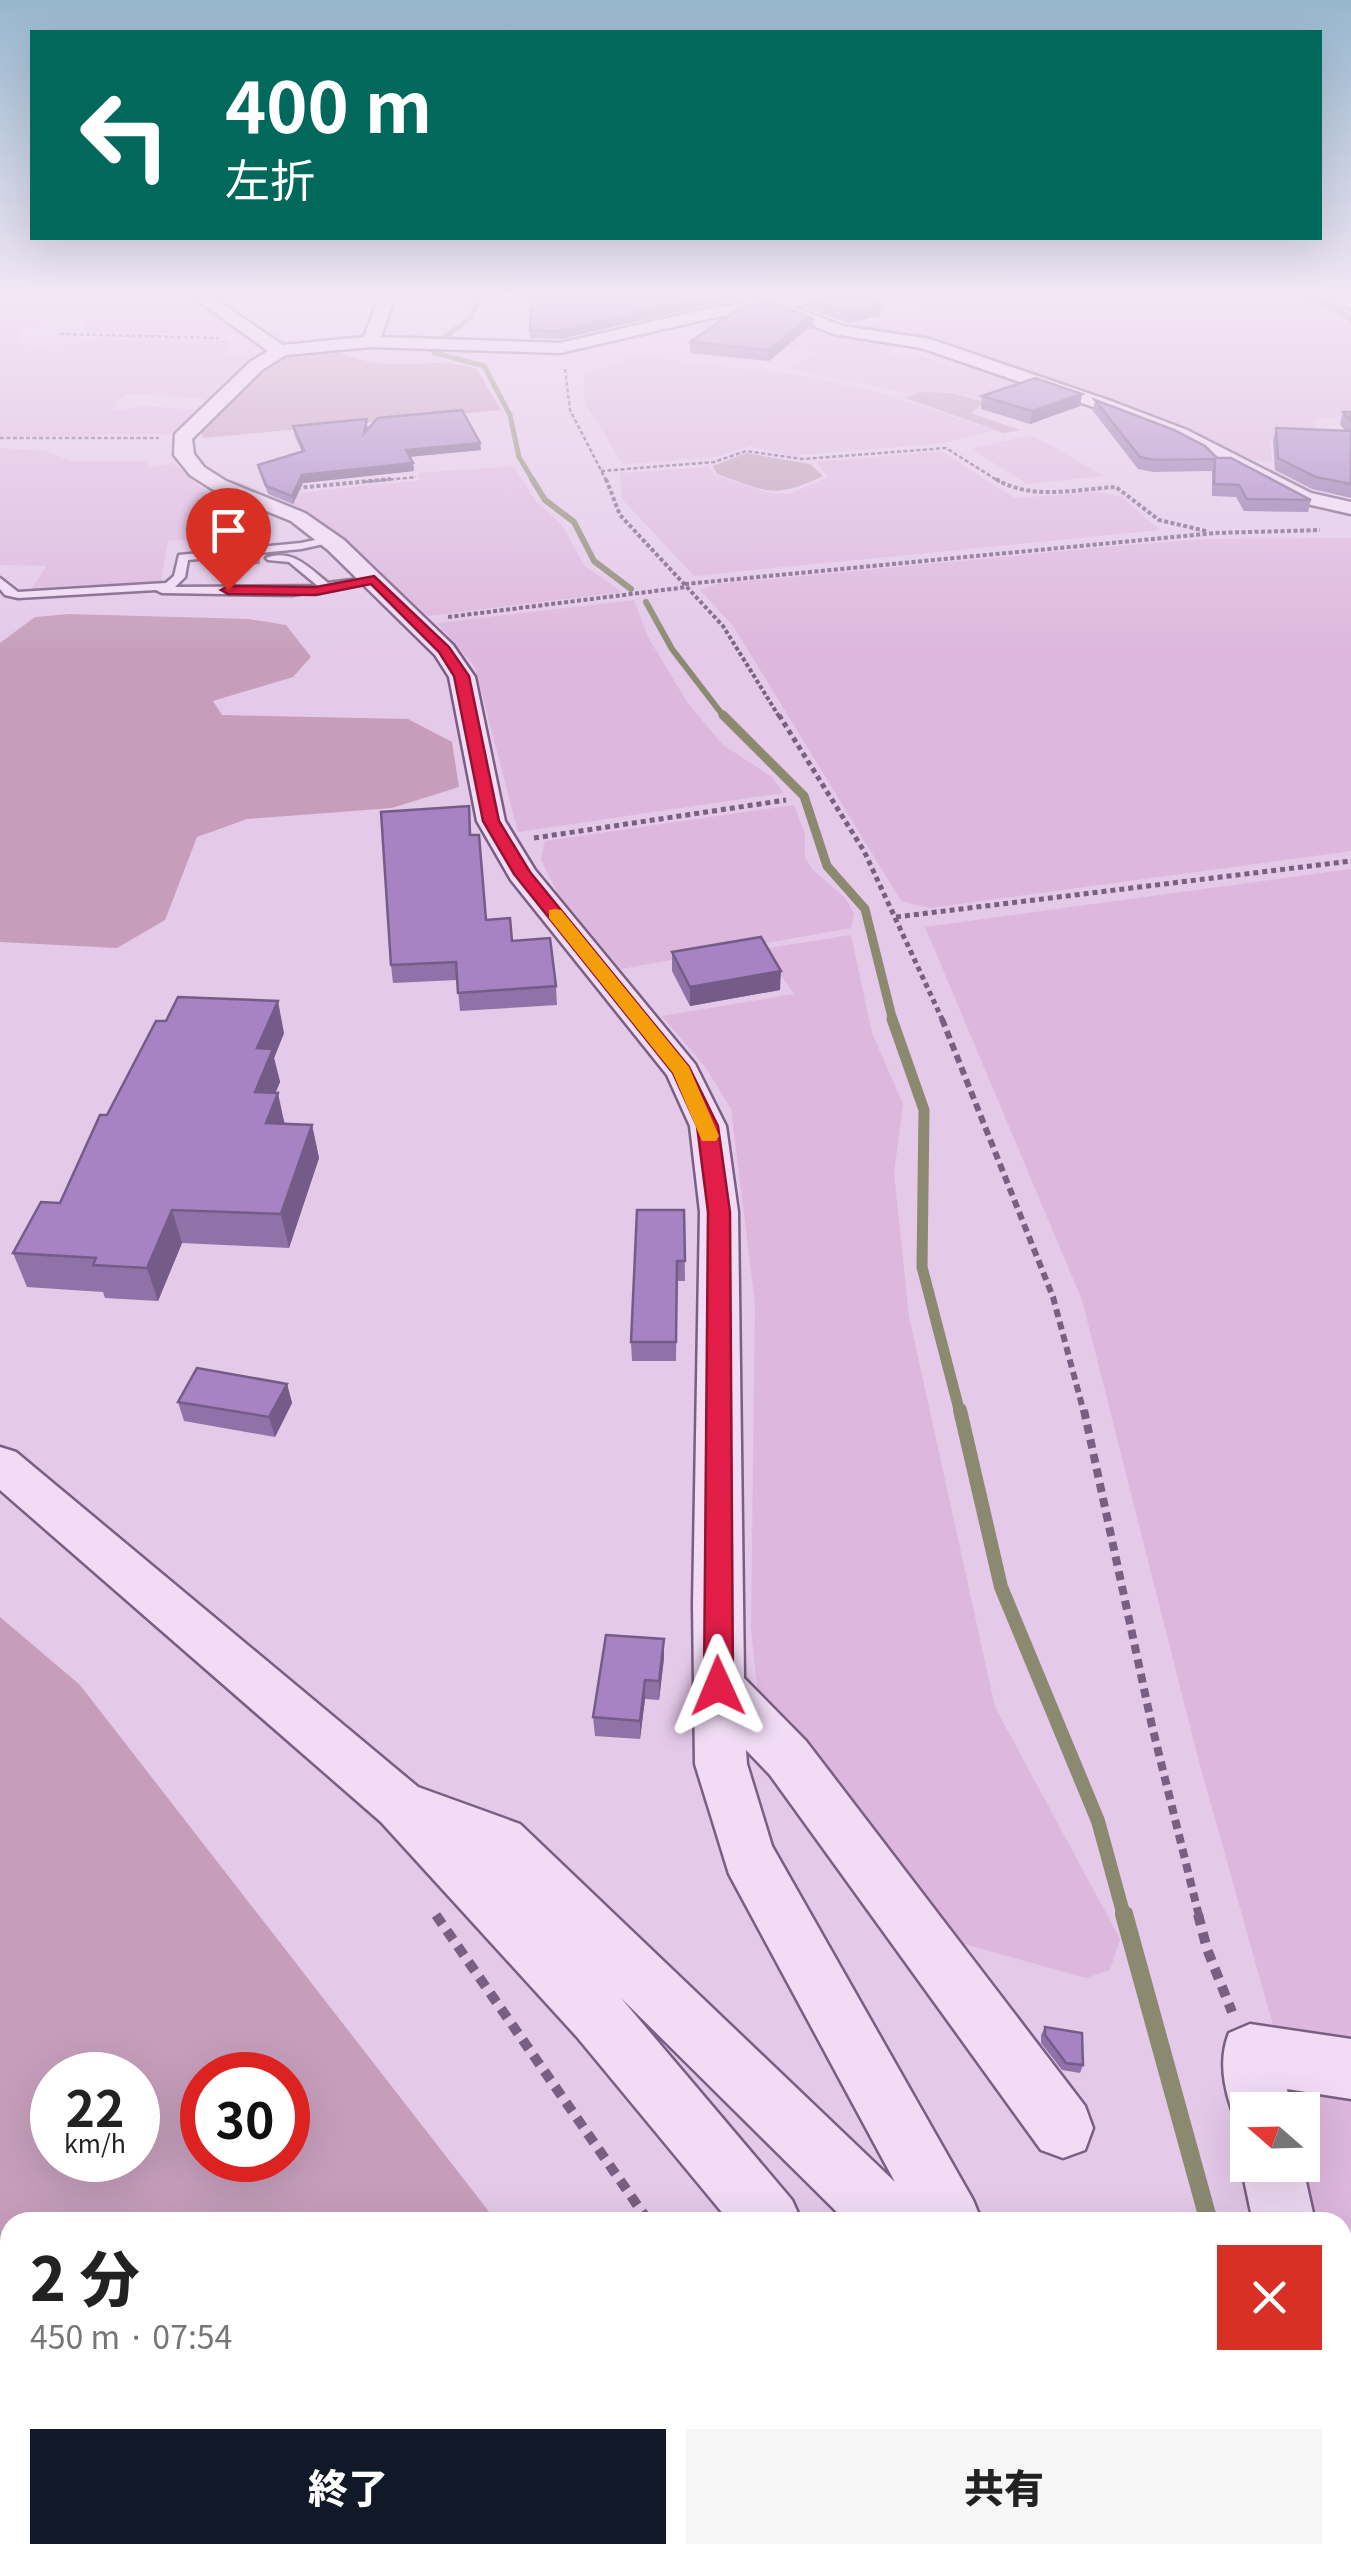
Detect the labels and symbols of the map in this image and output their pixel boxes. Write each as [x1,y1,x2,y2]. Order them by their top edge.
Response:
pin [186,488,271,591]
position arrow [666,1634,770,1738]
speed limit sign: 30 [180,2052,310,2182]
north arrow [1230,2092,1320,2182]

